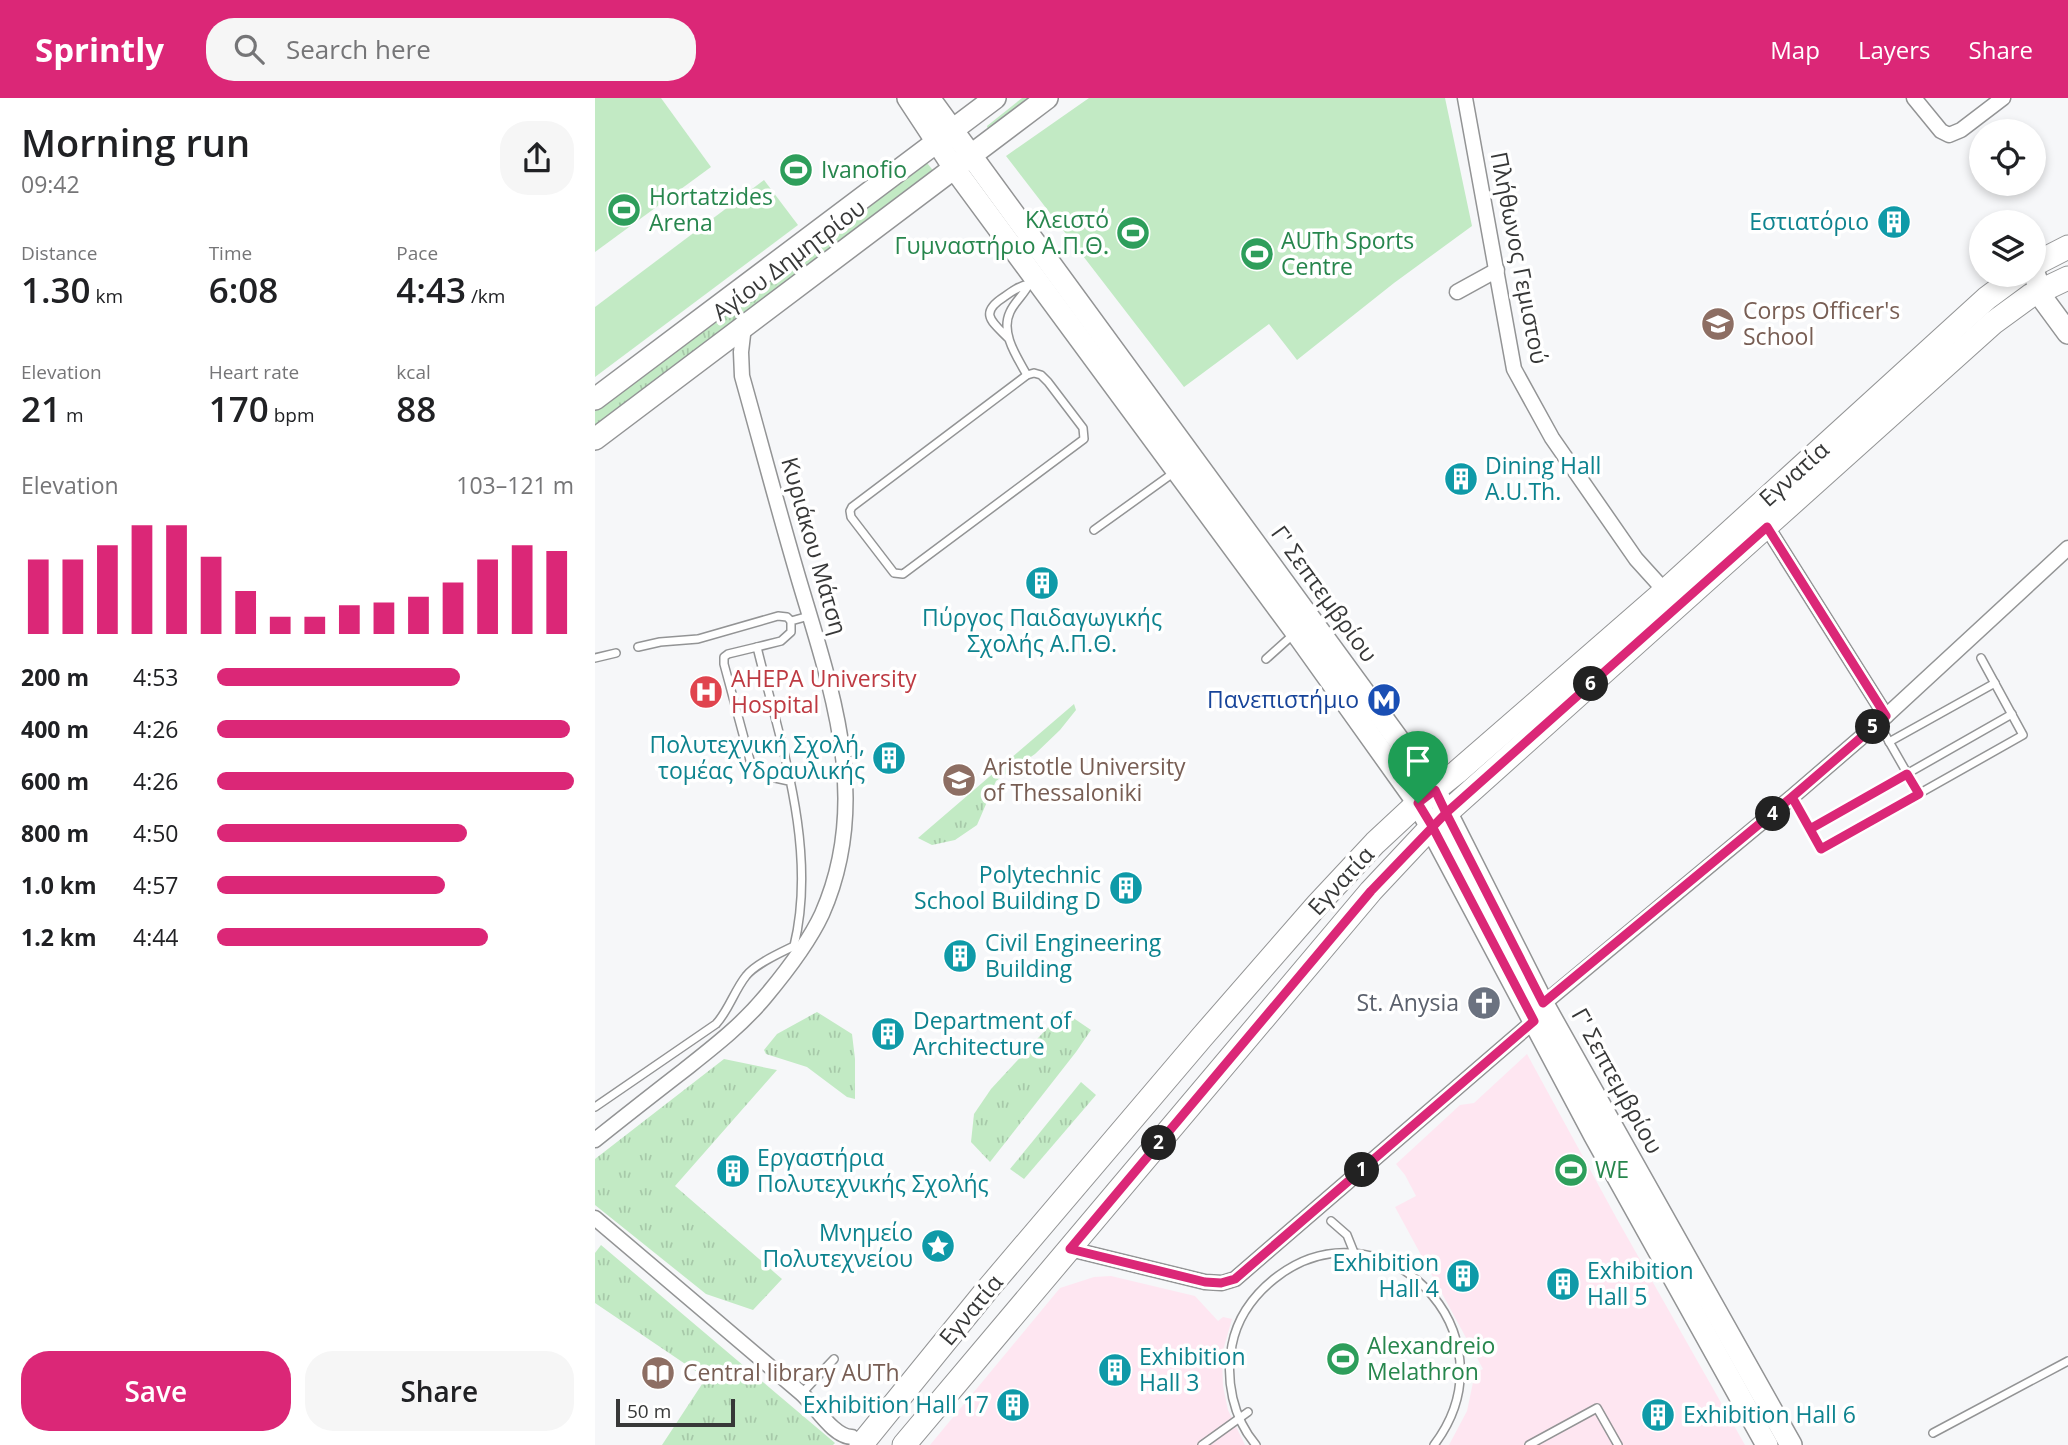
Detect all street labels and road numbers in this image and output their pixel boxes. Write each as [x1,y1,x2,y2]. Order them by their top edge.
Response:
street label: Πλήθωνος Γεμιστού [1484,149,1556,367]
street label: Αγίου Δημητρίου [705,191,872,327]
street label: Εγνατία [1751,433,1835,513]
street label: Κυριάκου Μάτση [774,453,856,638]
street label: Γ' Σεπτεμβρίου [1264,518,1385,668]
street label: Εγνατία [1300,839,1381,922]
street label: Γ' Σεπτεμβρίου [1565,1002,1671,1159]
street label: Εγνατία [931,1267,1009,1352]

